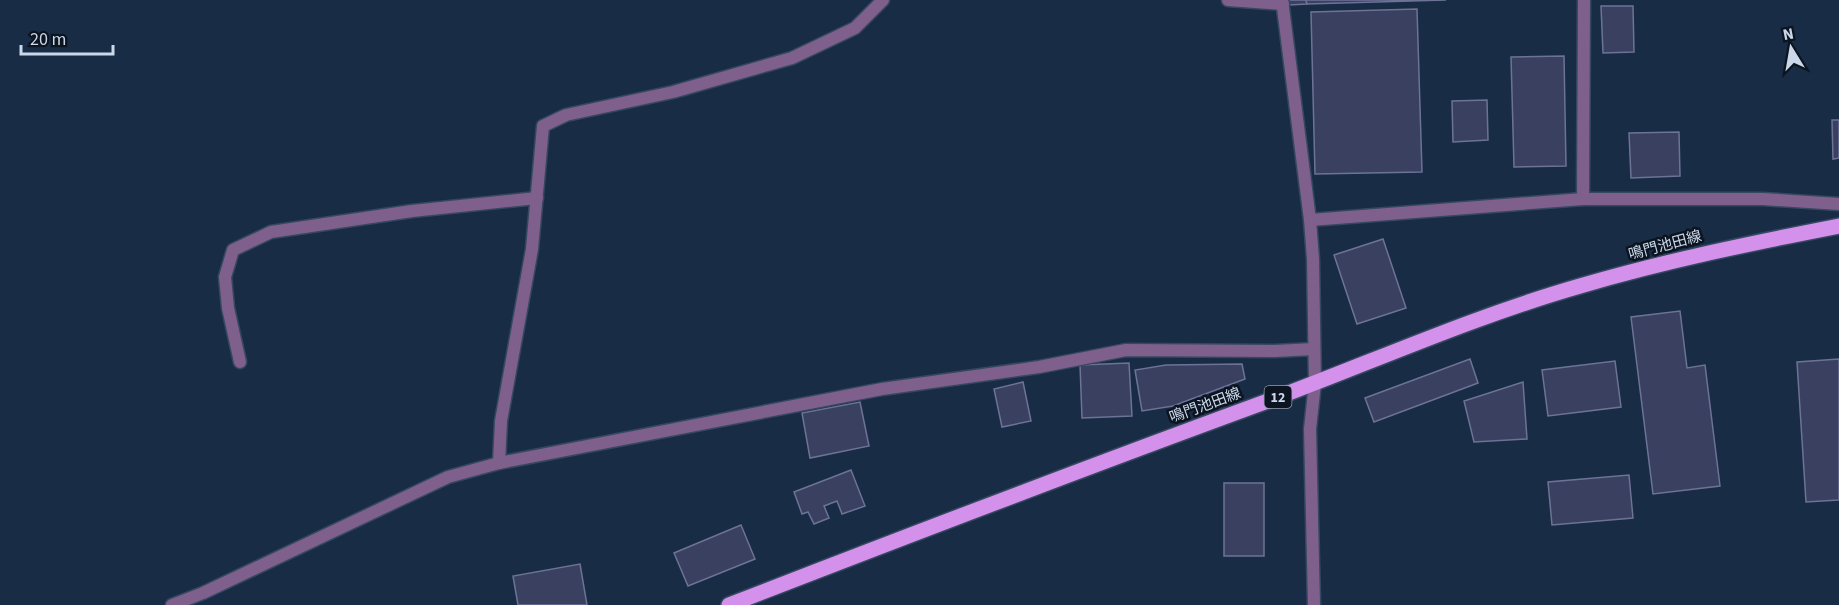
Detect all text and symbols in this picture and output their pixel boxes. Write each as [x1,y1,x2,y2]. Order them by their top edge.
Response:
scale bar [21,18,112,56]
north arrow [1761,18,1821,78]
text: N [1781,22,1796,46]
text: 20 m [30,27,66,52]
street label: 鳴門池田線 [1626,226,1704,265]
street label: 鳴門池田線 [1166,383,1244,428]
road number: 12 [1264,386,1292,408]

